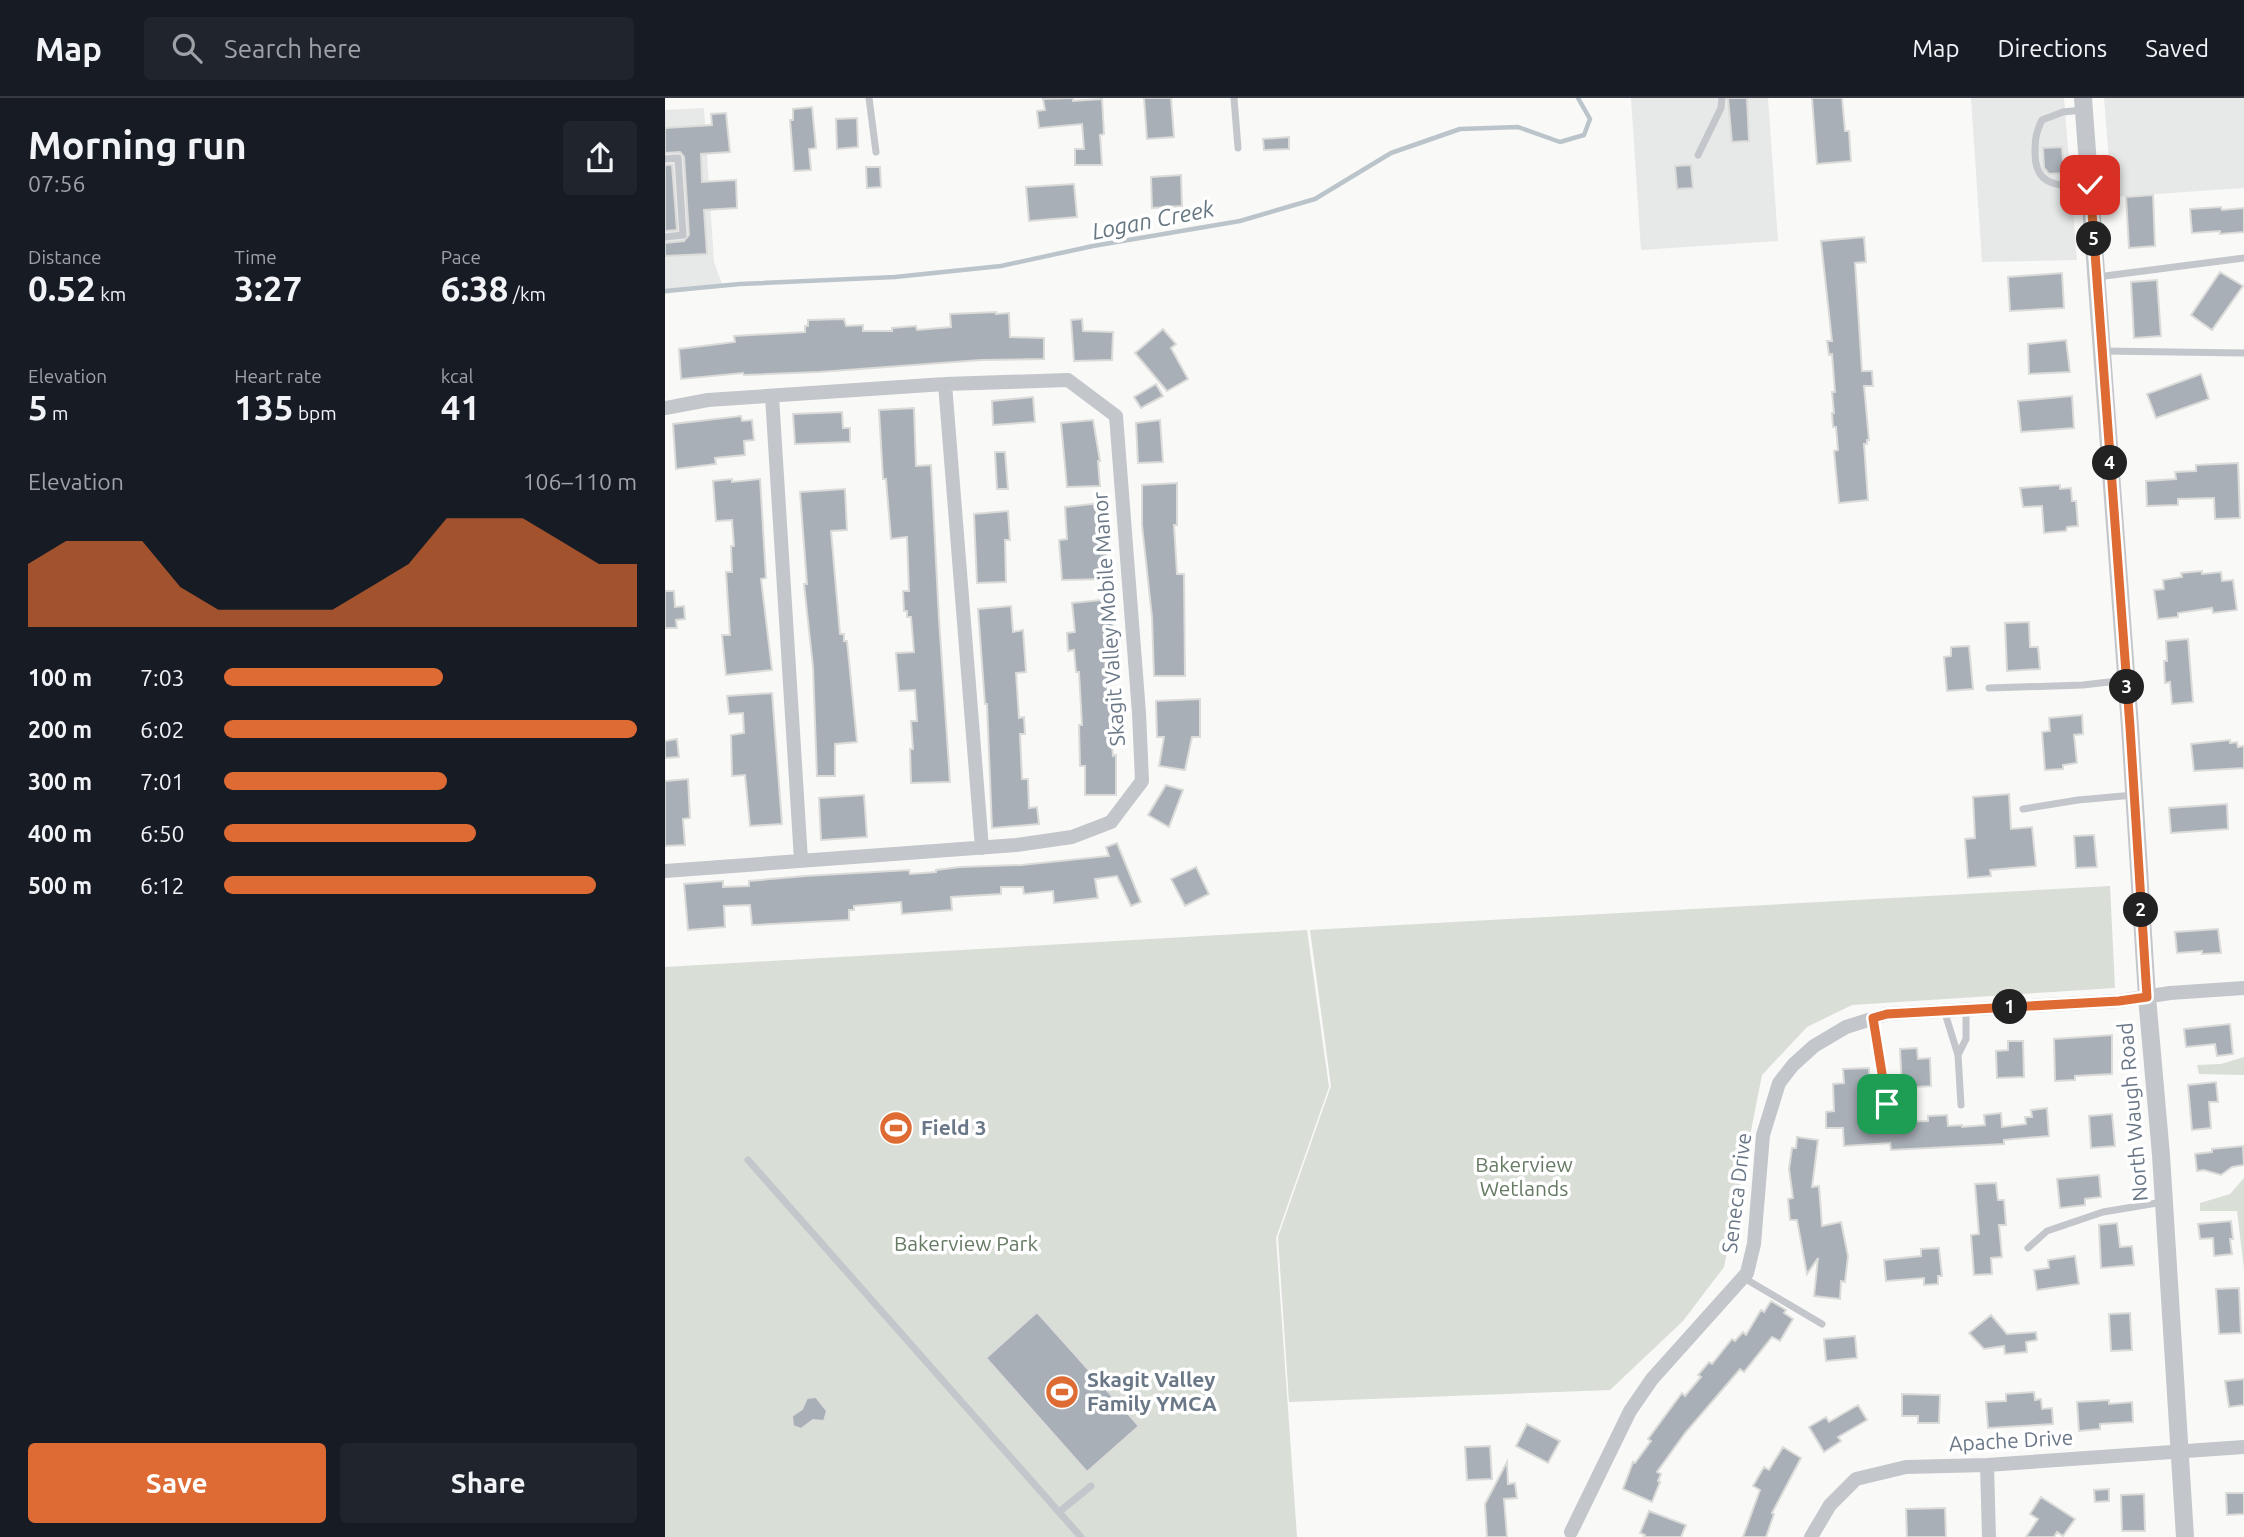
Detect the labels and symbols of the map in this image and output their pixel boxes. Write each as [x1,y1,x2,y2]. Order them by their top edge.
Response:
pin [2060,155,2120,215]
water label: Logan Creek [1090,195,1216,244]
pin: 5 [2077,222,2111,256]
pin: 4 [2093,446,2127,480]
street label: Skagit Valley Mobile Manor [1087,491,1129,747]
pin: 3 [2109,670,2145,704]
pin: 2 [2123,892,2159,928]
pin: 1 [1993,990,2027,1024]
street label: North Waugh Road [2112,1022,2152,1202]
pin [1857,1074,1917,1134]
sports icon: Field 3 [877,1109,915,1147]
place label: Field 3 [921,1115,987,1139]
street label: Seneca Drive [1717,1131,1755,1254]
park label: Bakerview Wetlands [1475,1152,1573,1200]
park label: Bakerview Park [894,1231,1038,1255]
place label: Skagit Valley Family YMCA [1087,1367,1217,1415]
sports icon: Skagit Valley Family YMCA [1043,1373,1081,1411]
street label: Apache Drive [1948,1425,2074,1455]

